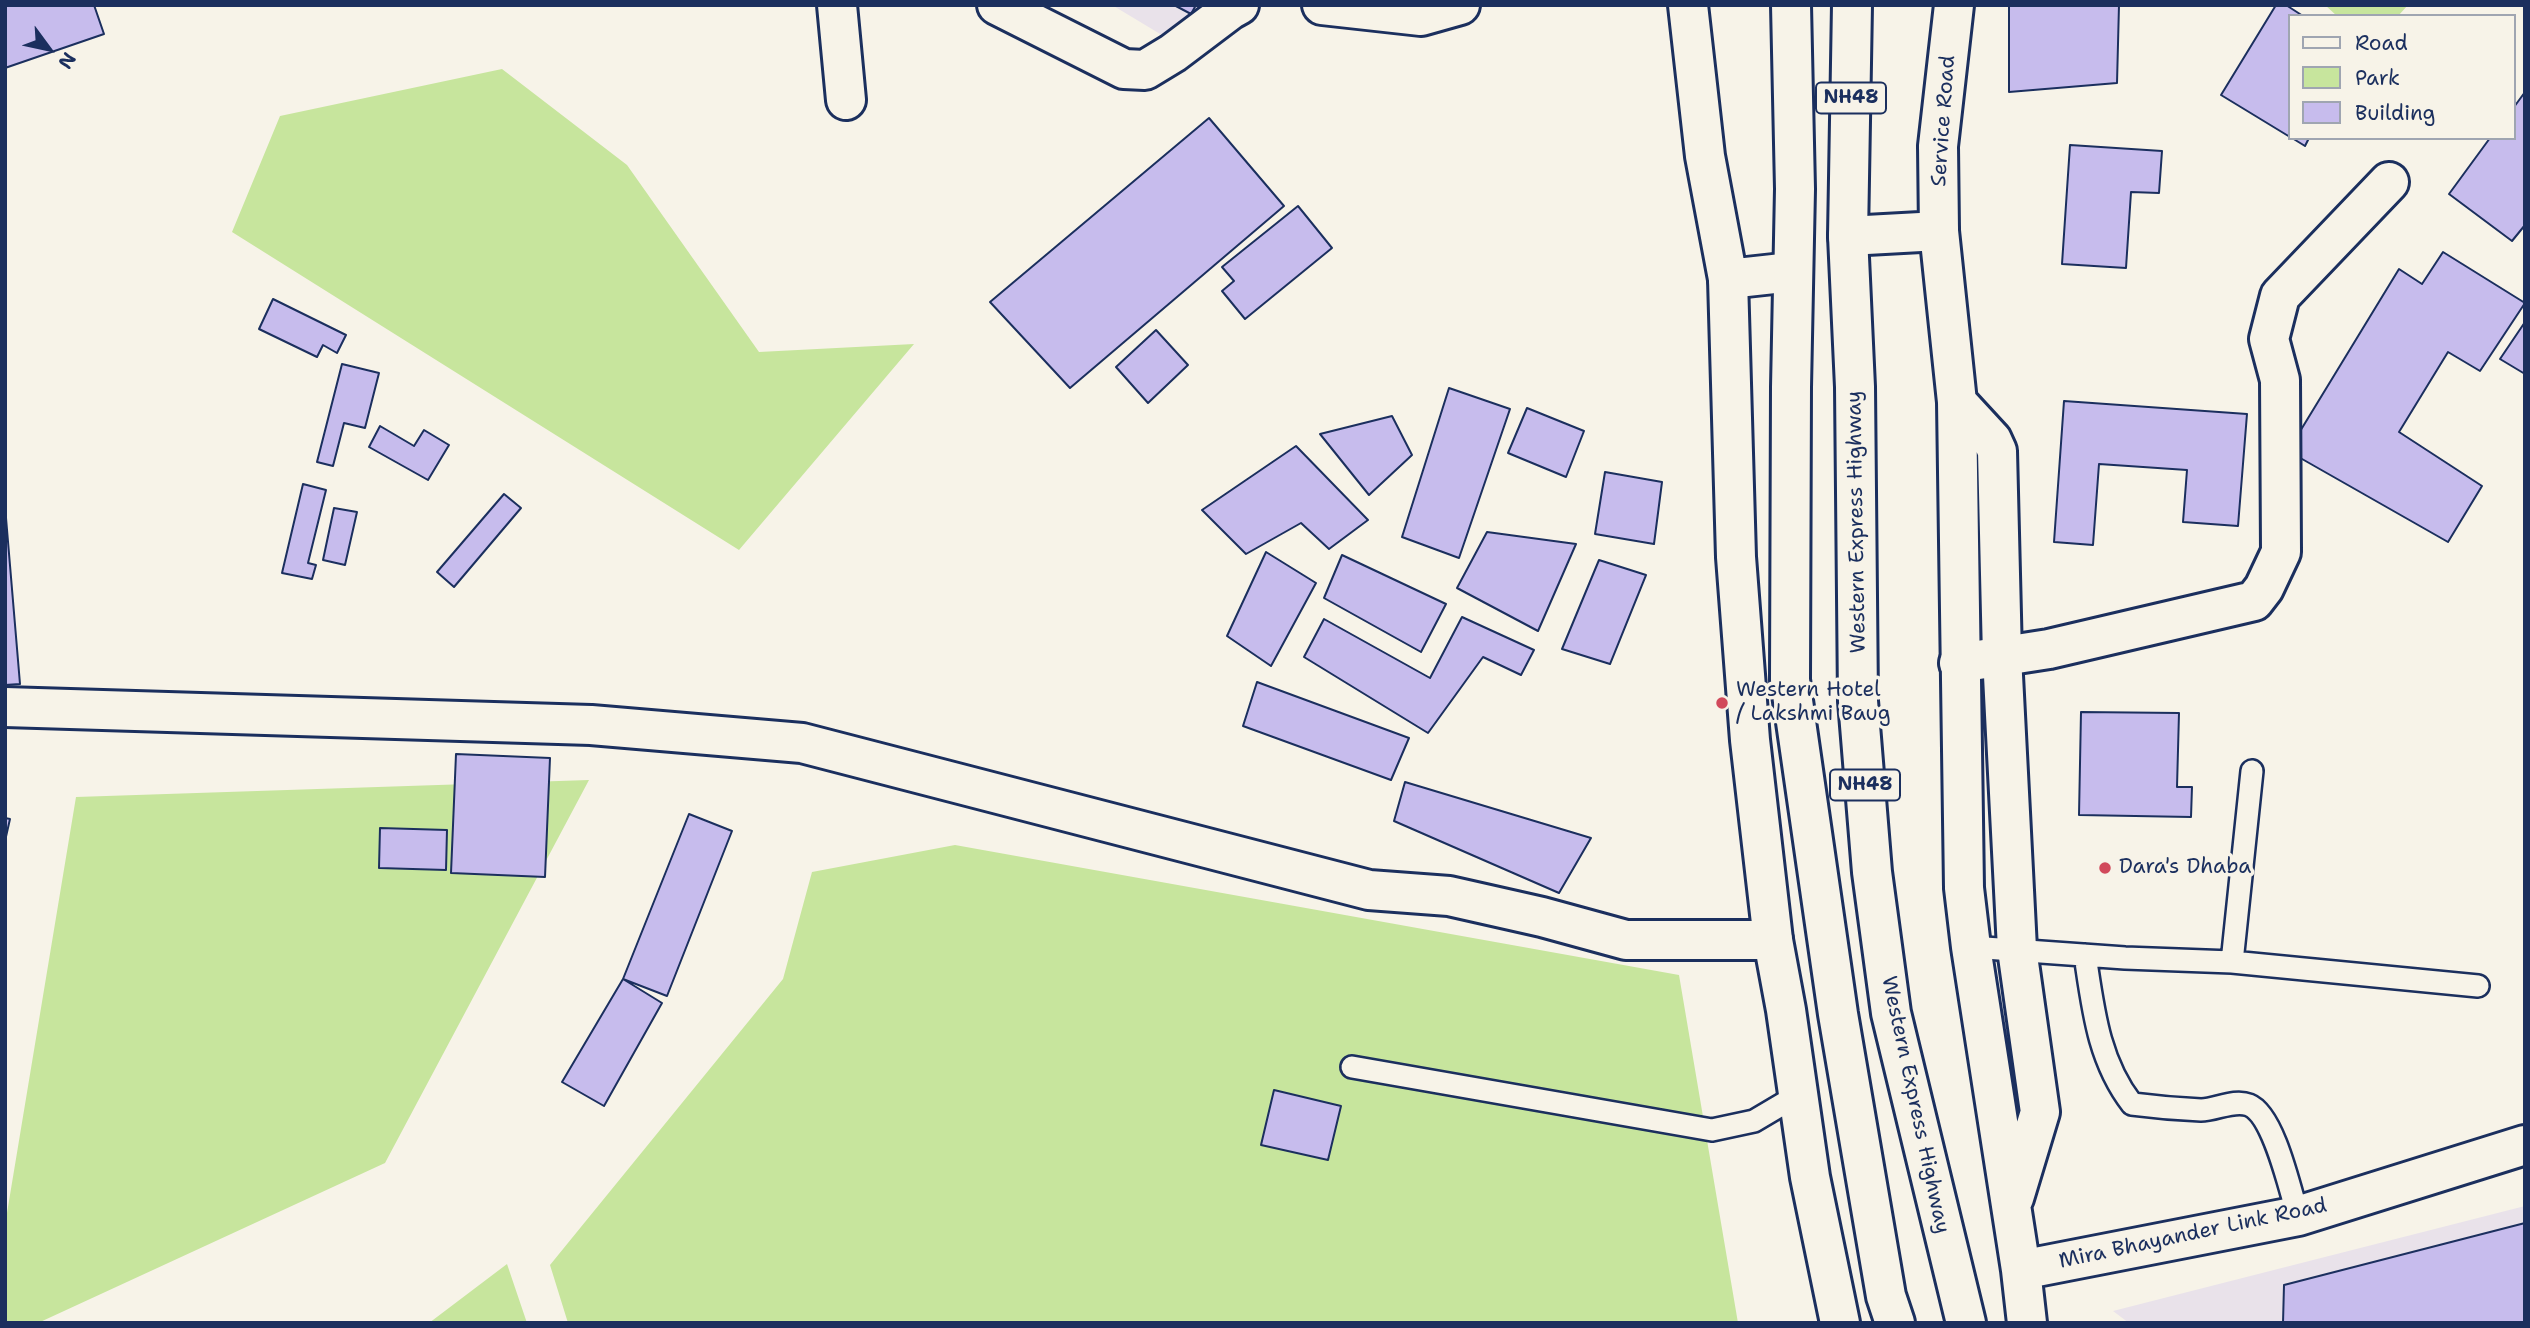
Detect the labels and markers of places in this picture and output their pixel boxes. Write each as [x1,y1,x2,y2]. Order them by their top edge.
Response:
place label: Western Hotel / Lakshmi Baug [1736,678,1891,728]
marker: Western Hotel / Lakshmi Baug [1714,695,1730,711]
place label: Dara's Dhaba [2119,855,2251,881]
marker: Dara's Dhaba [2097,860,2113,876]

